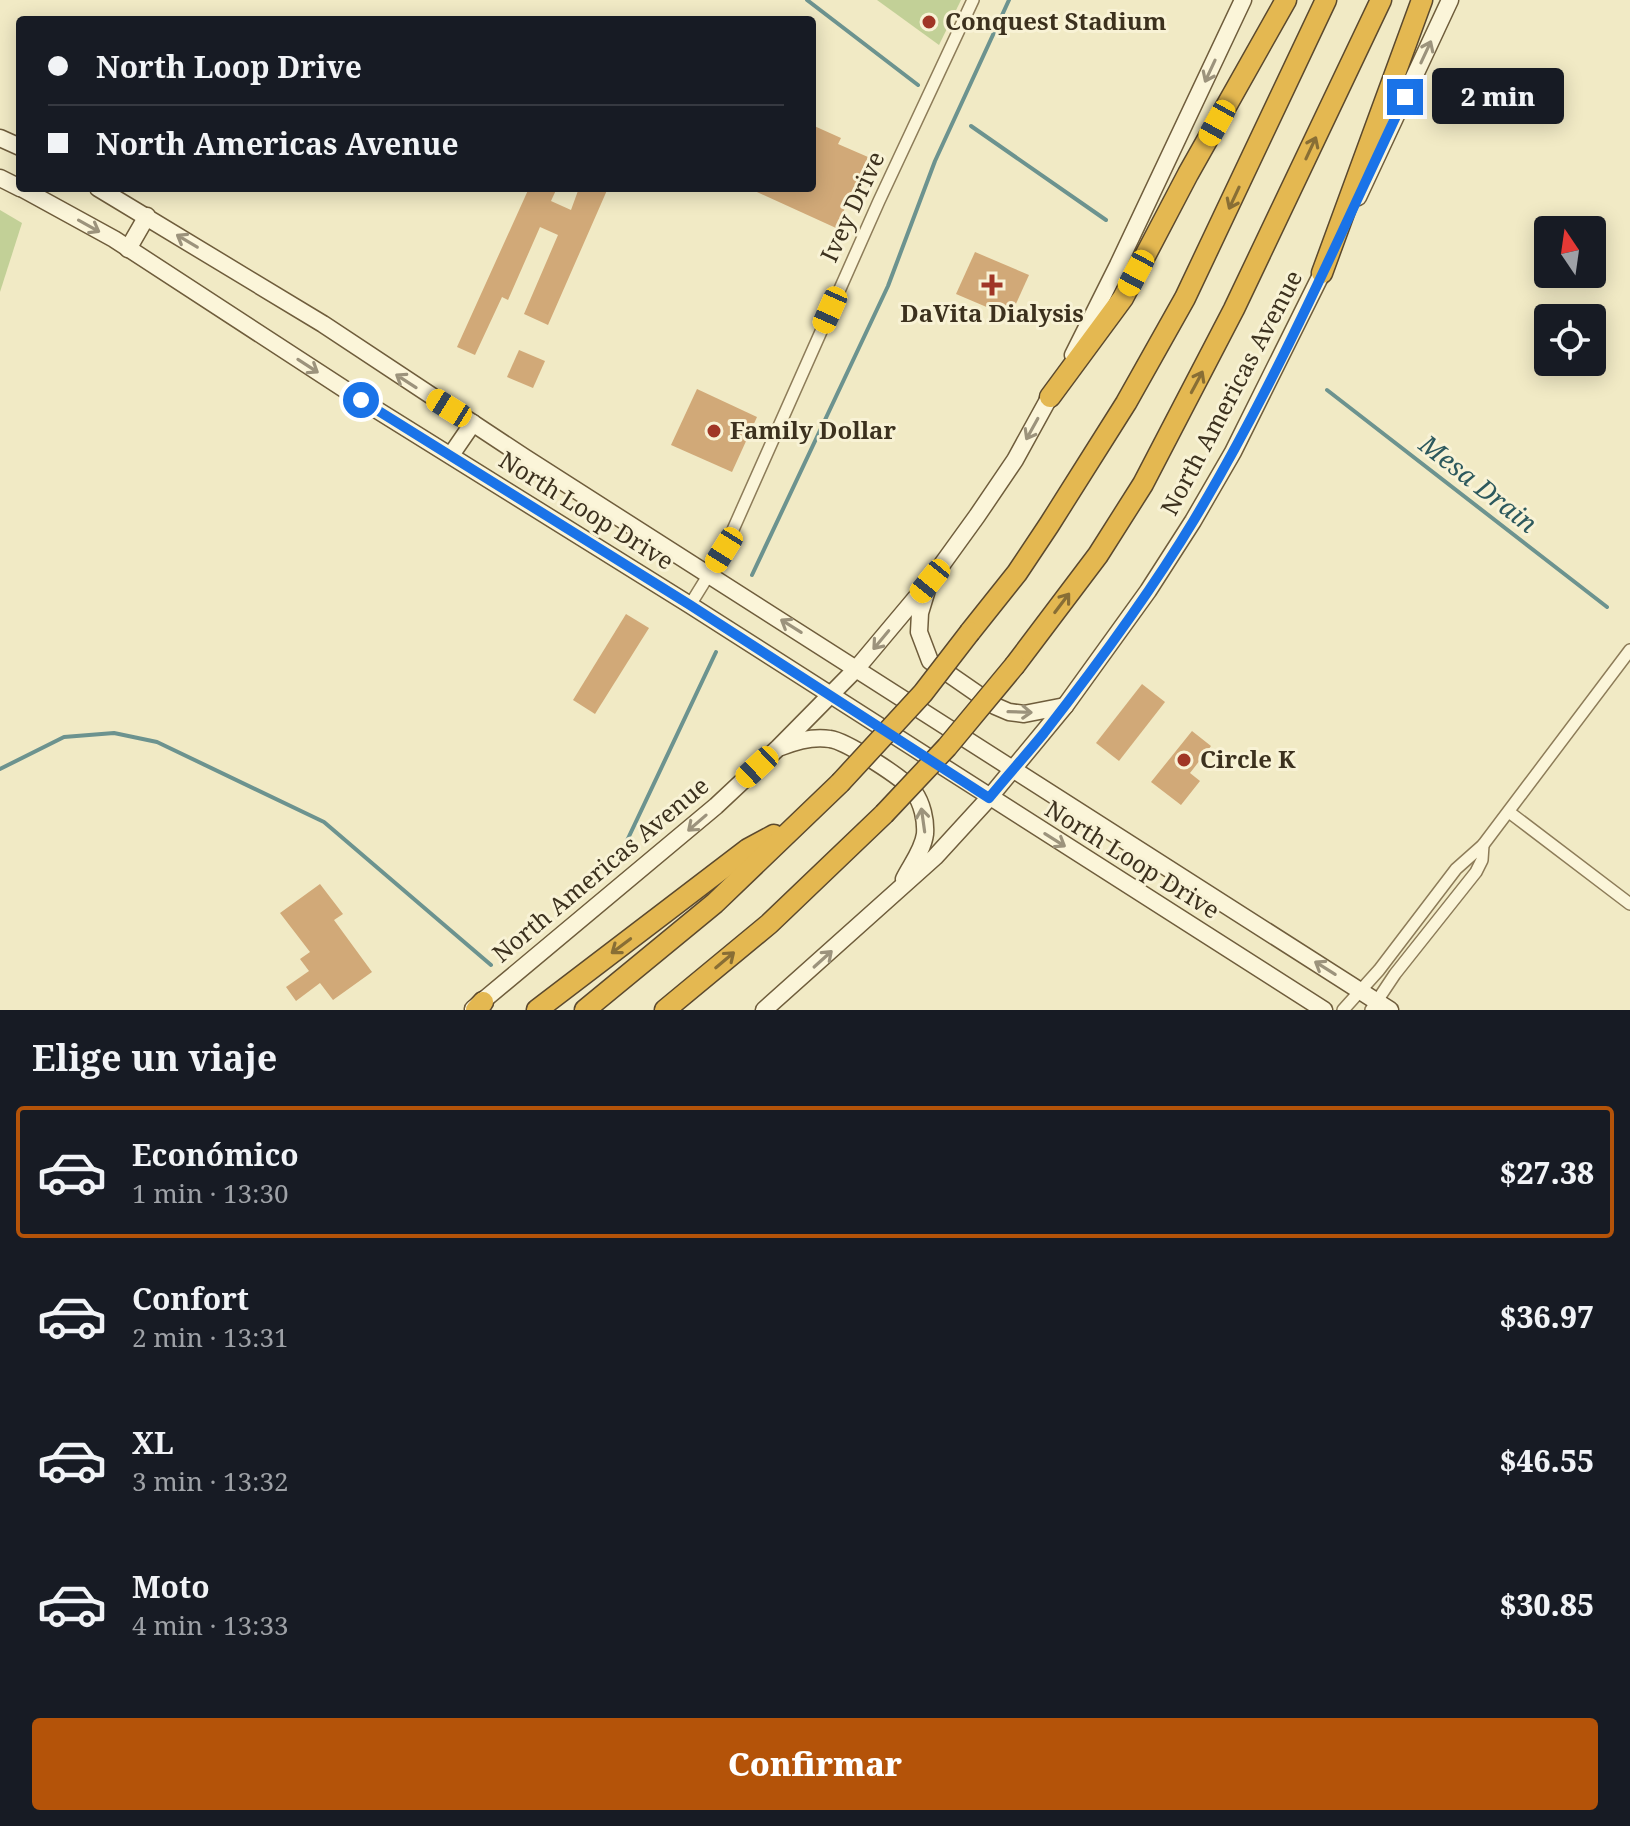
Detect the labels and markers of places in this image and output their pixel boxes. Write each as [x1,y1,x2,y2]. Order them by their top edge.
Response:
place label: Conquest Stadium [945,4,1167,37]
marker: Conquest Stadium [920,13,938,31]
marker: DaVita Dialysis [981,274,1003,296]
place label: DaVita Dialysis [900,296,1084,329]
place label: Family Dollar [730,413,896,446]
marker: Family Dollar [705,422,723,440]
place label: Circle K [1200,742,1296,775]
marker: Circle K [1175,751,1193,769]

